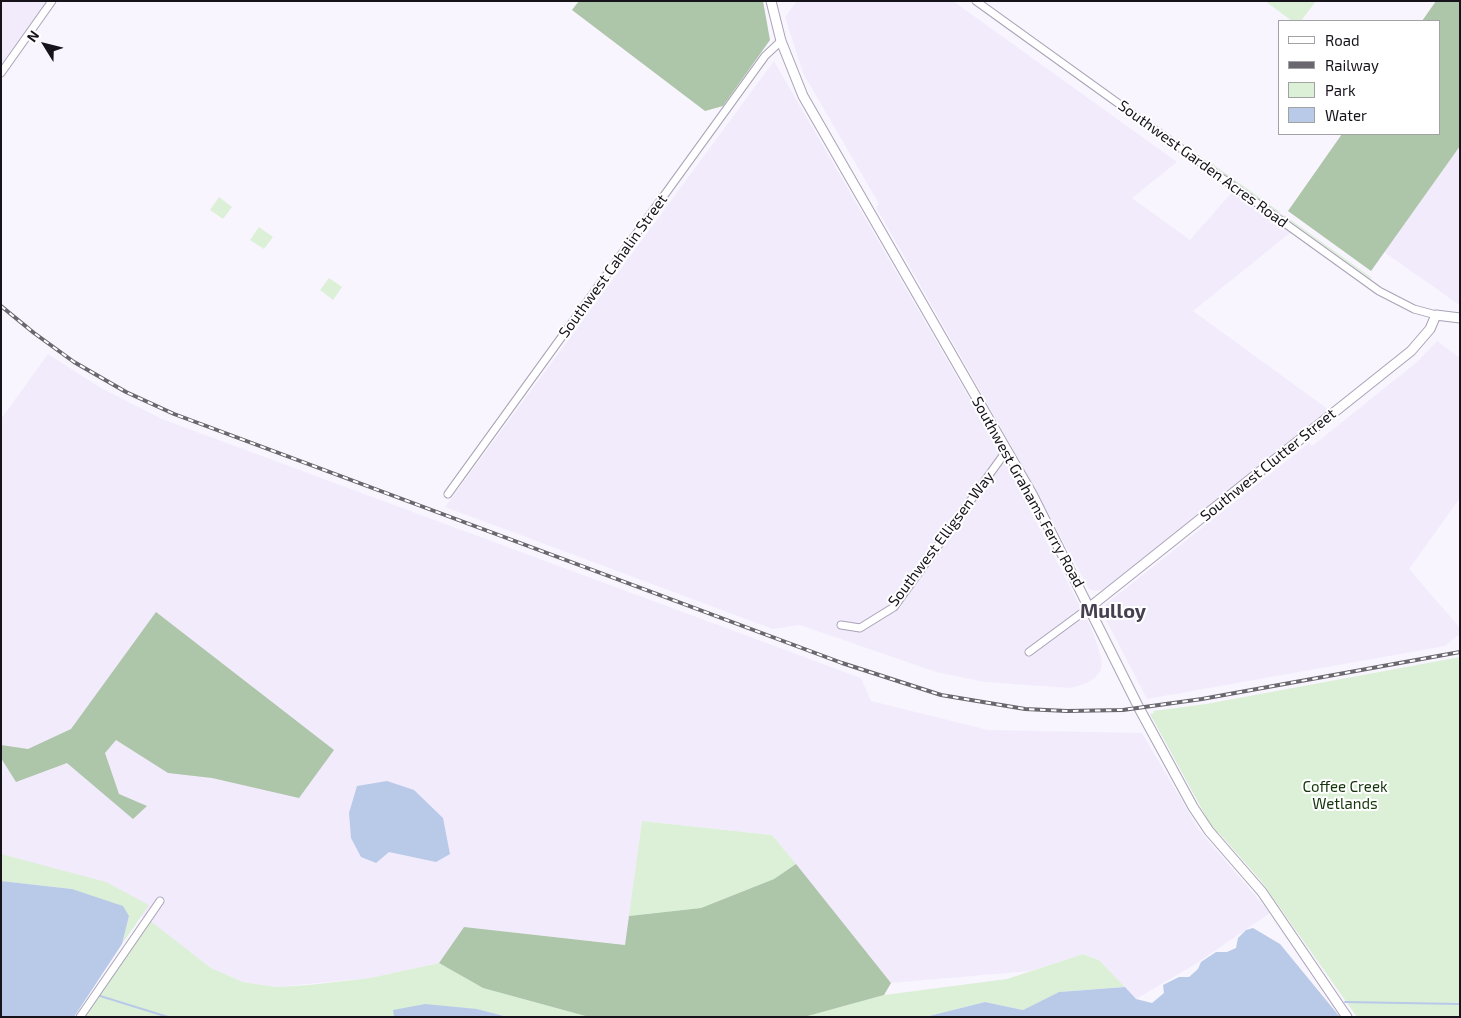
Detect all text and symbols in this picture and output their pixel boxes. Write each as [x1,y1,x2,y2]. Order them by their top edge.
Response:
north arrow [20,20,70,70]
legend [1278,20,1441,135]
text: N [23,27,42,45]
text: Road [1325,31,1360,49]
text: Railway [1325,56,1379,74]
text: Park [1325,81,1356,99]
street label: Southwest Garden Acres Road [1115,96,1291,232]
text: Water [1325,106,1367,124]
street label: Southwest Cahalin Street [555,191,671,341]
street label: Southwest Grahams Ferry Road [968,393,1088,591]
street label: Southwest Clutter Street [1197,405,1339,525]
street label: Southwest Elligsen Way [884,468,998,610]
district label: Mulloy [1080,599,1146,623]
park label: Coffee Creek Wetlands [1302,778,1388,813]

